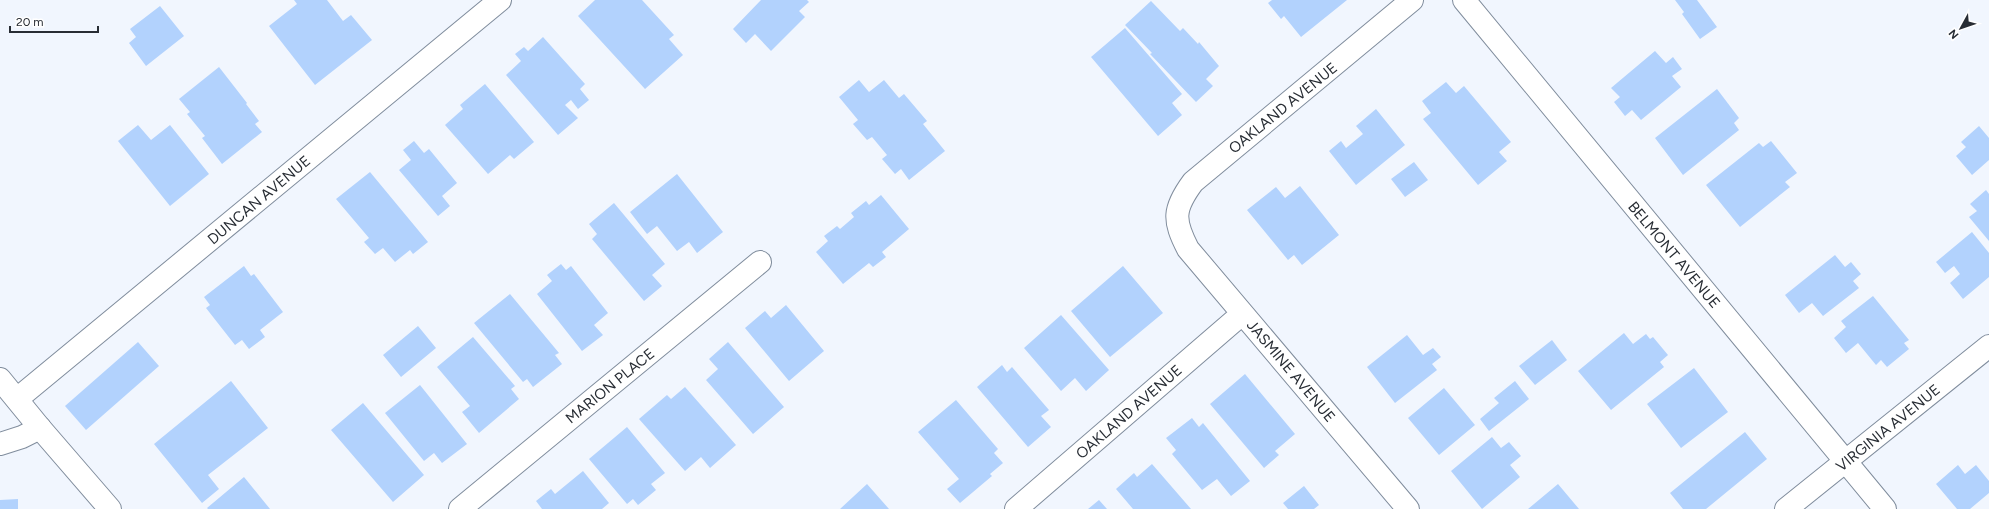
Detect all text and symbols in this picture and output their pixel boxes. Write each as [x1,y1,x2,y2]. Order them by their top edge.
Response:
scale bar [10,8,98,34]
north arrow [1941,8,1981,48]
text: 20 m [16,15,44,29]
text: N [1946,27,1961,42]
street label: OAKLAND AVENUE [1225,59,1341,157]
street label: DUNCAN AVENUE [204,152,314,248]
street label: BELMONT AVENUE [1624,198,1724,312]
street label: JASMINE AVENUE [1243,316,1339,426]
street label: MARION PLACE [562,345,658,427]
street label: OAKLAND AVENUE [1072,361,1186,463]
street label: VIRGINIA AVENUE [1832,381,1944,475]

